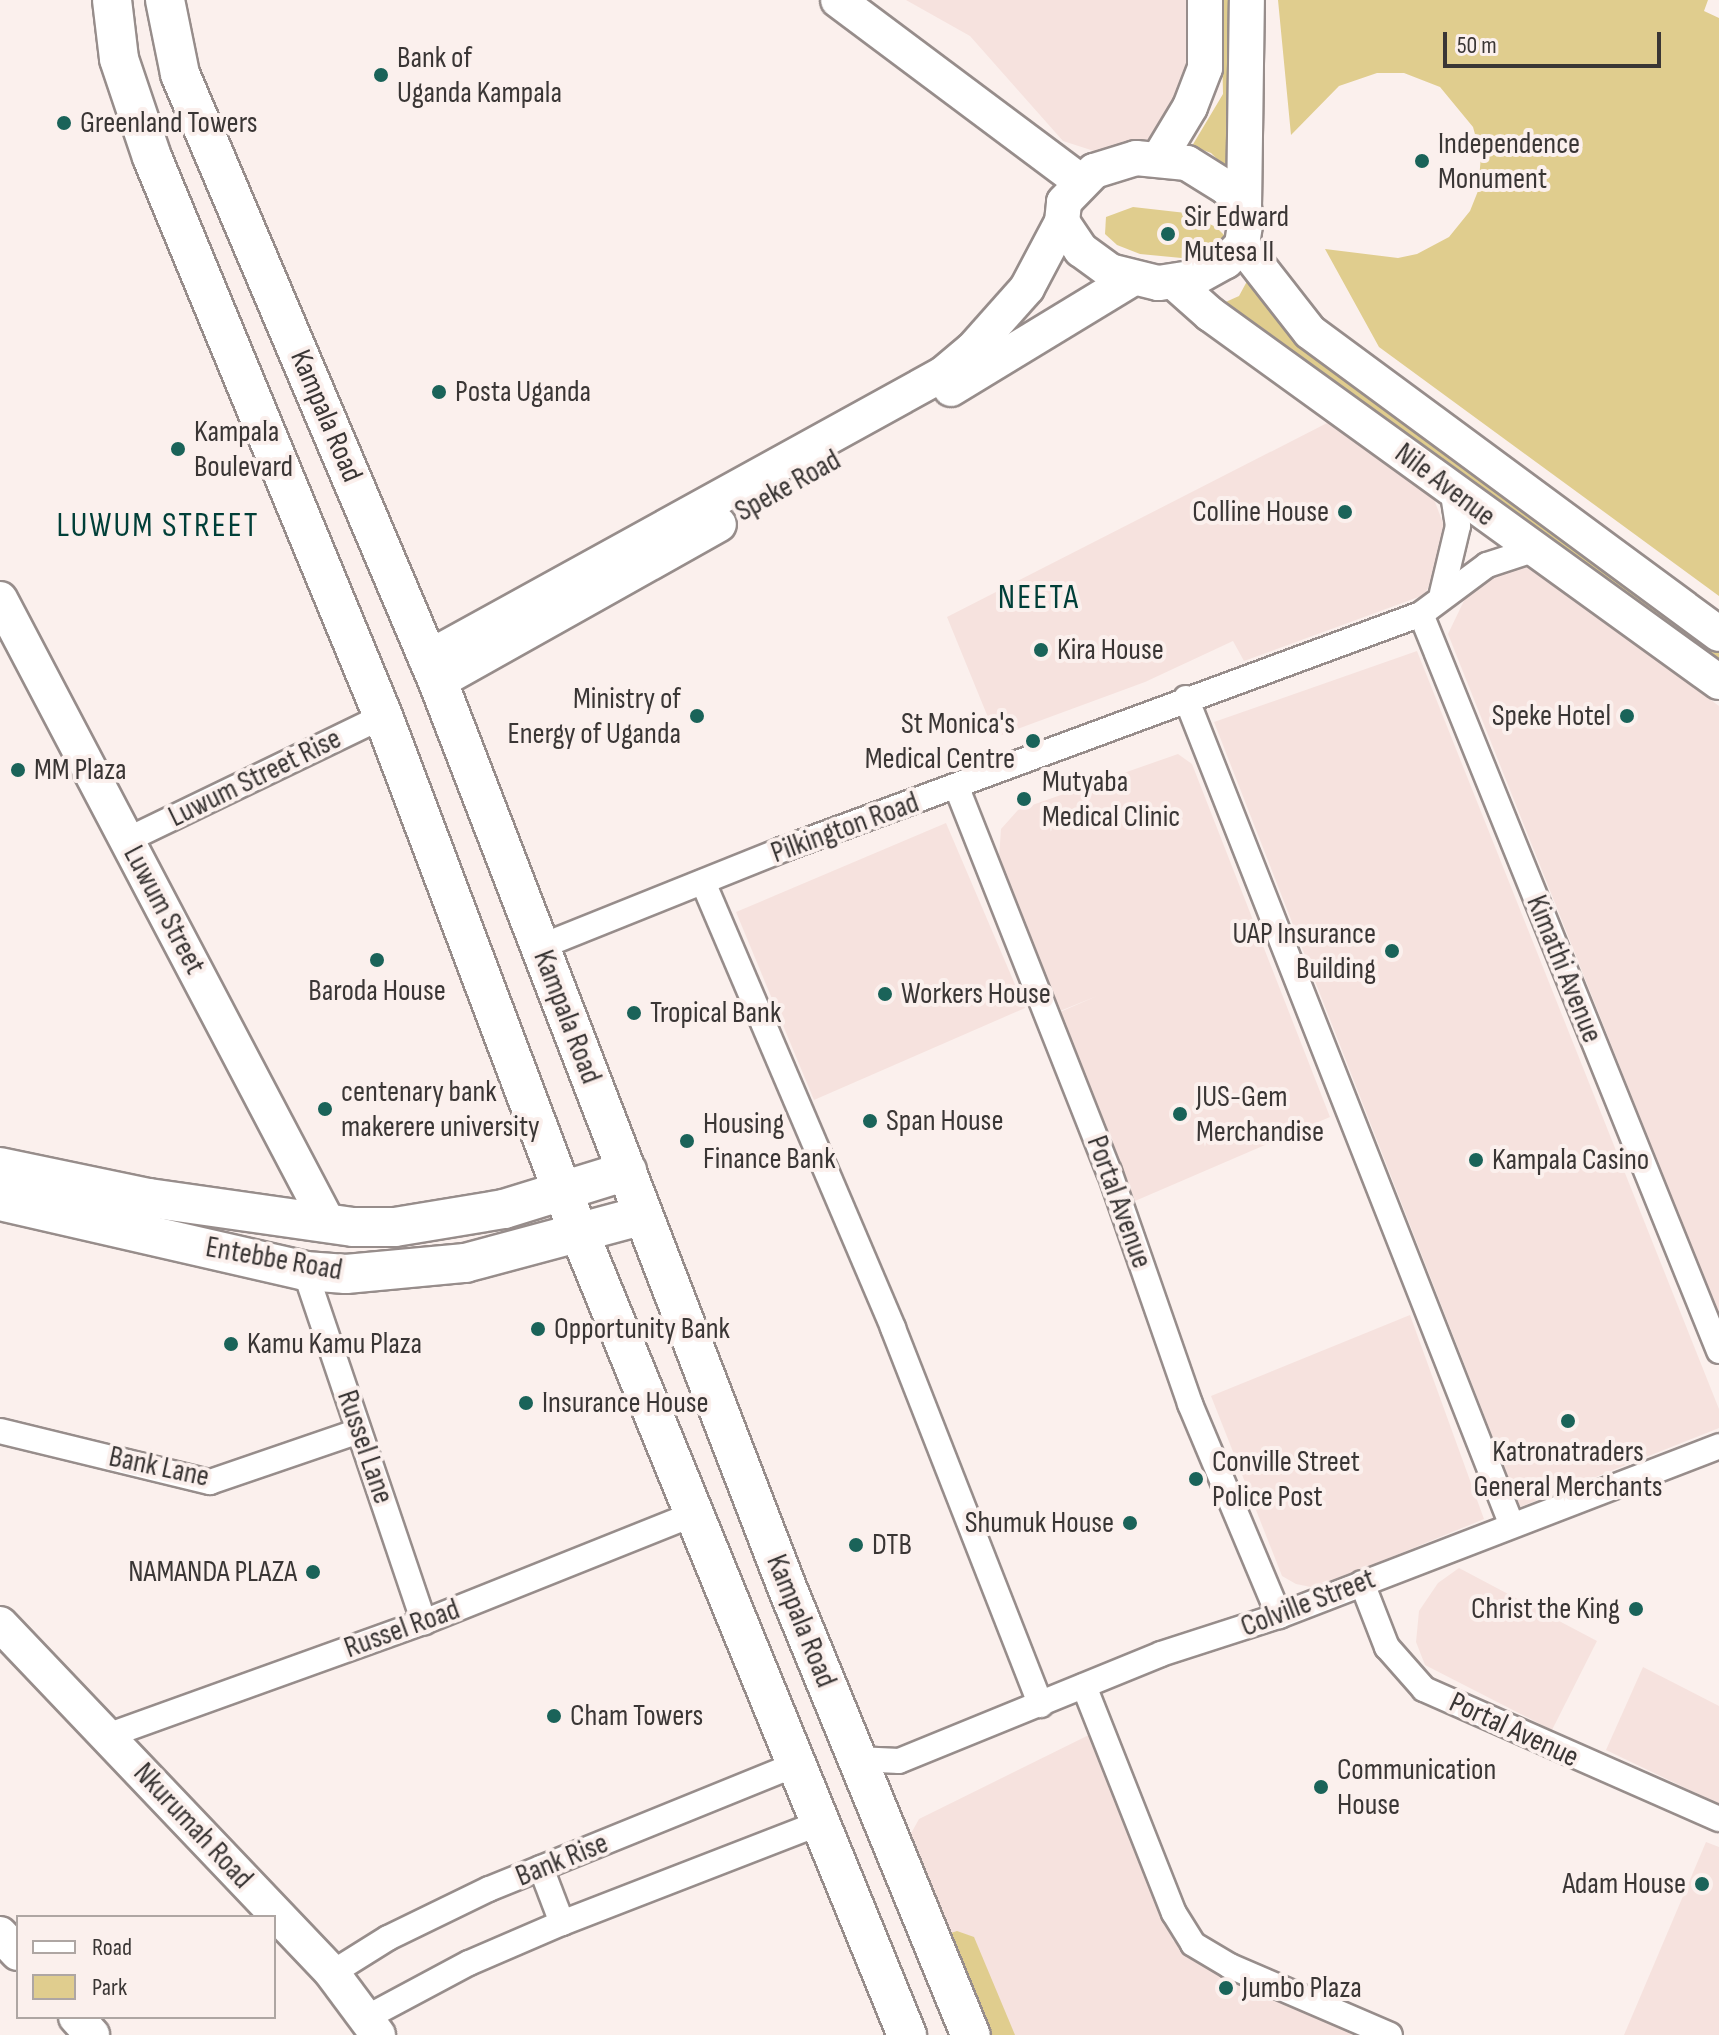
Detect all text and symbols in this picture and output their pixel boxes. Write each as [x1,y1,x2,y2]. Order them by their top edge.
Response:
scale bar [1447,16,1665,66]
text: 50 m [1457,31,1497,60]
place label: Bank of Uganda Kampala [397,40,562,110]
marker: Bank of Uganda Kampala [372,66,390,84]
place label: Greenland Towers [80,105,258,141]
marker: Greenland Towers [55,114,73,132]
place label: Independence Monument [1438,126,1580,196]
marker: Independence Monument [1413,152,1431,170]
place label: Sir Edward Mutesa II [1184,199,1289,270]
marker: Sir Edward Mutesa II [1159,225,1177,243]
street label: Kampala Road [282,345,370,487]
place label: Posta Uganda [455,374,591,410]
marker: Posta Uganda [430,383,448,401]
place label: Kampala Boulevard [194,414,293,484]
street label: Nile Avenue [1388,436,1502,534]
marker: Kampala Boulevard [169,440,187,458]
street label: Speke Road [729,442,847,530]
place label: Colline House [1192,494,1329,530]
marker: Colline House [1336,503,1354,521]
district label: LUWUM STREET [56,506,260,546]
district label: NEETA [998,578,1080,618]
place label: Kira House [1057,632,1164,668]
marker: Kira House [1032,641,1050,659]
place label: Ministry of Energy of Uganda [507,681,681,752]
place label: Speke Hotel [1492,698,1611,734]
place label: St Monica's Medical Centre [865,706,1015,776]
marker: Ministry of Energy of Uganda [688,707,706,725]
marker: Speke Hotel [1618,707,1636,725]
street label: Luwum Street Rise [163,721,347,835]
marker: St Monica's Medical Centre [1022,730,1044,752]
place label: MM Plaza [34,752,127,788]
marker: MM Plaza [9,761,27,779]
place label: Mutyaba Medical Clinic [1042,764,1180,834]
street label: Pilkington Road [766,785,924,871]
marker: Mutyaba Medical Clinic [1013,788,1035,810]
street label: Luwum Street [115,840,213,980]
street label: Kimathi Avenue [1518,890,1610,1048]
place label: UAP Insurance Building [1232,916,1376,986]
marker: UAP Insurance Building [1383,942,1401,960]
street label: Kampala Road [525,945,609,1089]
marker: Baroda House [368,951,386,969]
place label: Baroda House [308,973,446,1009]
place label: Workers House [901,976,1051,1012]
marker: Workers House [876,985,894,1003]
place label: Tropical Bank [650,995,781,1031]
marker: Tropical Bank [625,1004,643,1022]
place label: centenary bank makerere university [341,1074,540,1144]
place label: JUS-Gem Merchandise [1196,1079,1324,1150]
marker: centenary bank makerere university [316,1100,334,1118]
place label: Span House [886,1103,1003,1139]
marker: JUS-Gem Merchandise [1171,1105,1189,1123]
place label: Housing Finance Bank [703,1106,836,1176]
marker: Span House [861,1112,879,1130]
street label: Portal Avenue [1078,1131,1160,1273]
marker: Housing Finance Bank [678,1132,696,1150]
place label: Kampala Casino [1492,1142,1649,1178]
marker: Kampala Casino [1467,1151,1485,1169]
street label: Entebbe Road [203,1229,345,1289]
place label: Opportunity Bank [554,1311,730,1347]
marker: Opportunity Bank [529,1320,547,1338]
place label: Kamu Kamu Plaza [247,1326,422,1362]
marker: Kamu Kamu Plaza [222,1335,240,1353]
place label: Insurance House [542,1385,708,1421]
street label: Russel Lane [329,1386,401,1508]
marker: Insurance House [517,1394,535,1412]
marker: Katronatraders General Merchants [1559,1412,1577,1430]
place label: Katronatraders General Merchants [1473,1434,1663,1504]
street label: Bank Lane [106,1439,212,1495]
place label: Conville Street Police Post [1212,1444,1360,1514]
marker: Conville Street Police Post [1187,1470,1205,1488]
place label: Shumuk House [965,1505,1114,1541]
marker: Shumuk House [1121,1514,1139,1532]
place label: DTB [872,1527,912,1563]
marker: DTB [847,1536,865,1554]
street label: Kampala Road [758,1549,844,1693]
place label: NAMANDA PLAZA [128,1554,297,1590]
street label: Colville Street [1236,1561,1380,1645]
marker: NAMANDA PLAZA [304,1563,322,1581]
place label: Christ the King [1471,1591,1620,1627]
street label: Russel Road [339,1592,465,1666]
marker: Christ the King [1627,1600,1645,1618]
street label: Portal Avenue [1444,1684,1584,1776]
place label: Cham Towers [570,1698,703,1734]
marker: Cham Towers [545,1707,563,1725]
place label: Communication House [1337,1752,1496,1822]
street label: Nkurumah Road [126,1756,260,1896]
marker: Communication House [1312,1778,1330,1796]
street label: Bank Rise [511,1825,613,1895]
place label: Adam House [1562,1866,1686,1902]
marker: Adam House [1693,1875,1711,1893]
legend [16,1915,276,2019]
text: Road [92,1933,132,1962]
place label: Jumbo Plaza [1242,1970,1362,2006]
text: Park [92,1973,127,2002]
marker: Jumbo Plaza [1217,1979,1235,1997]

